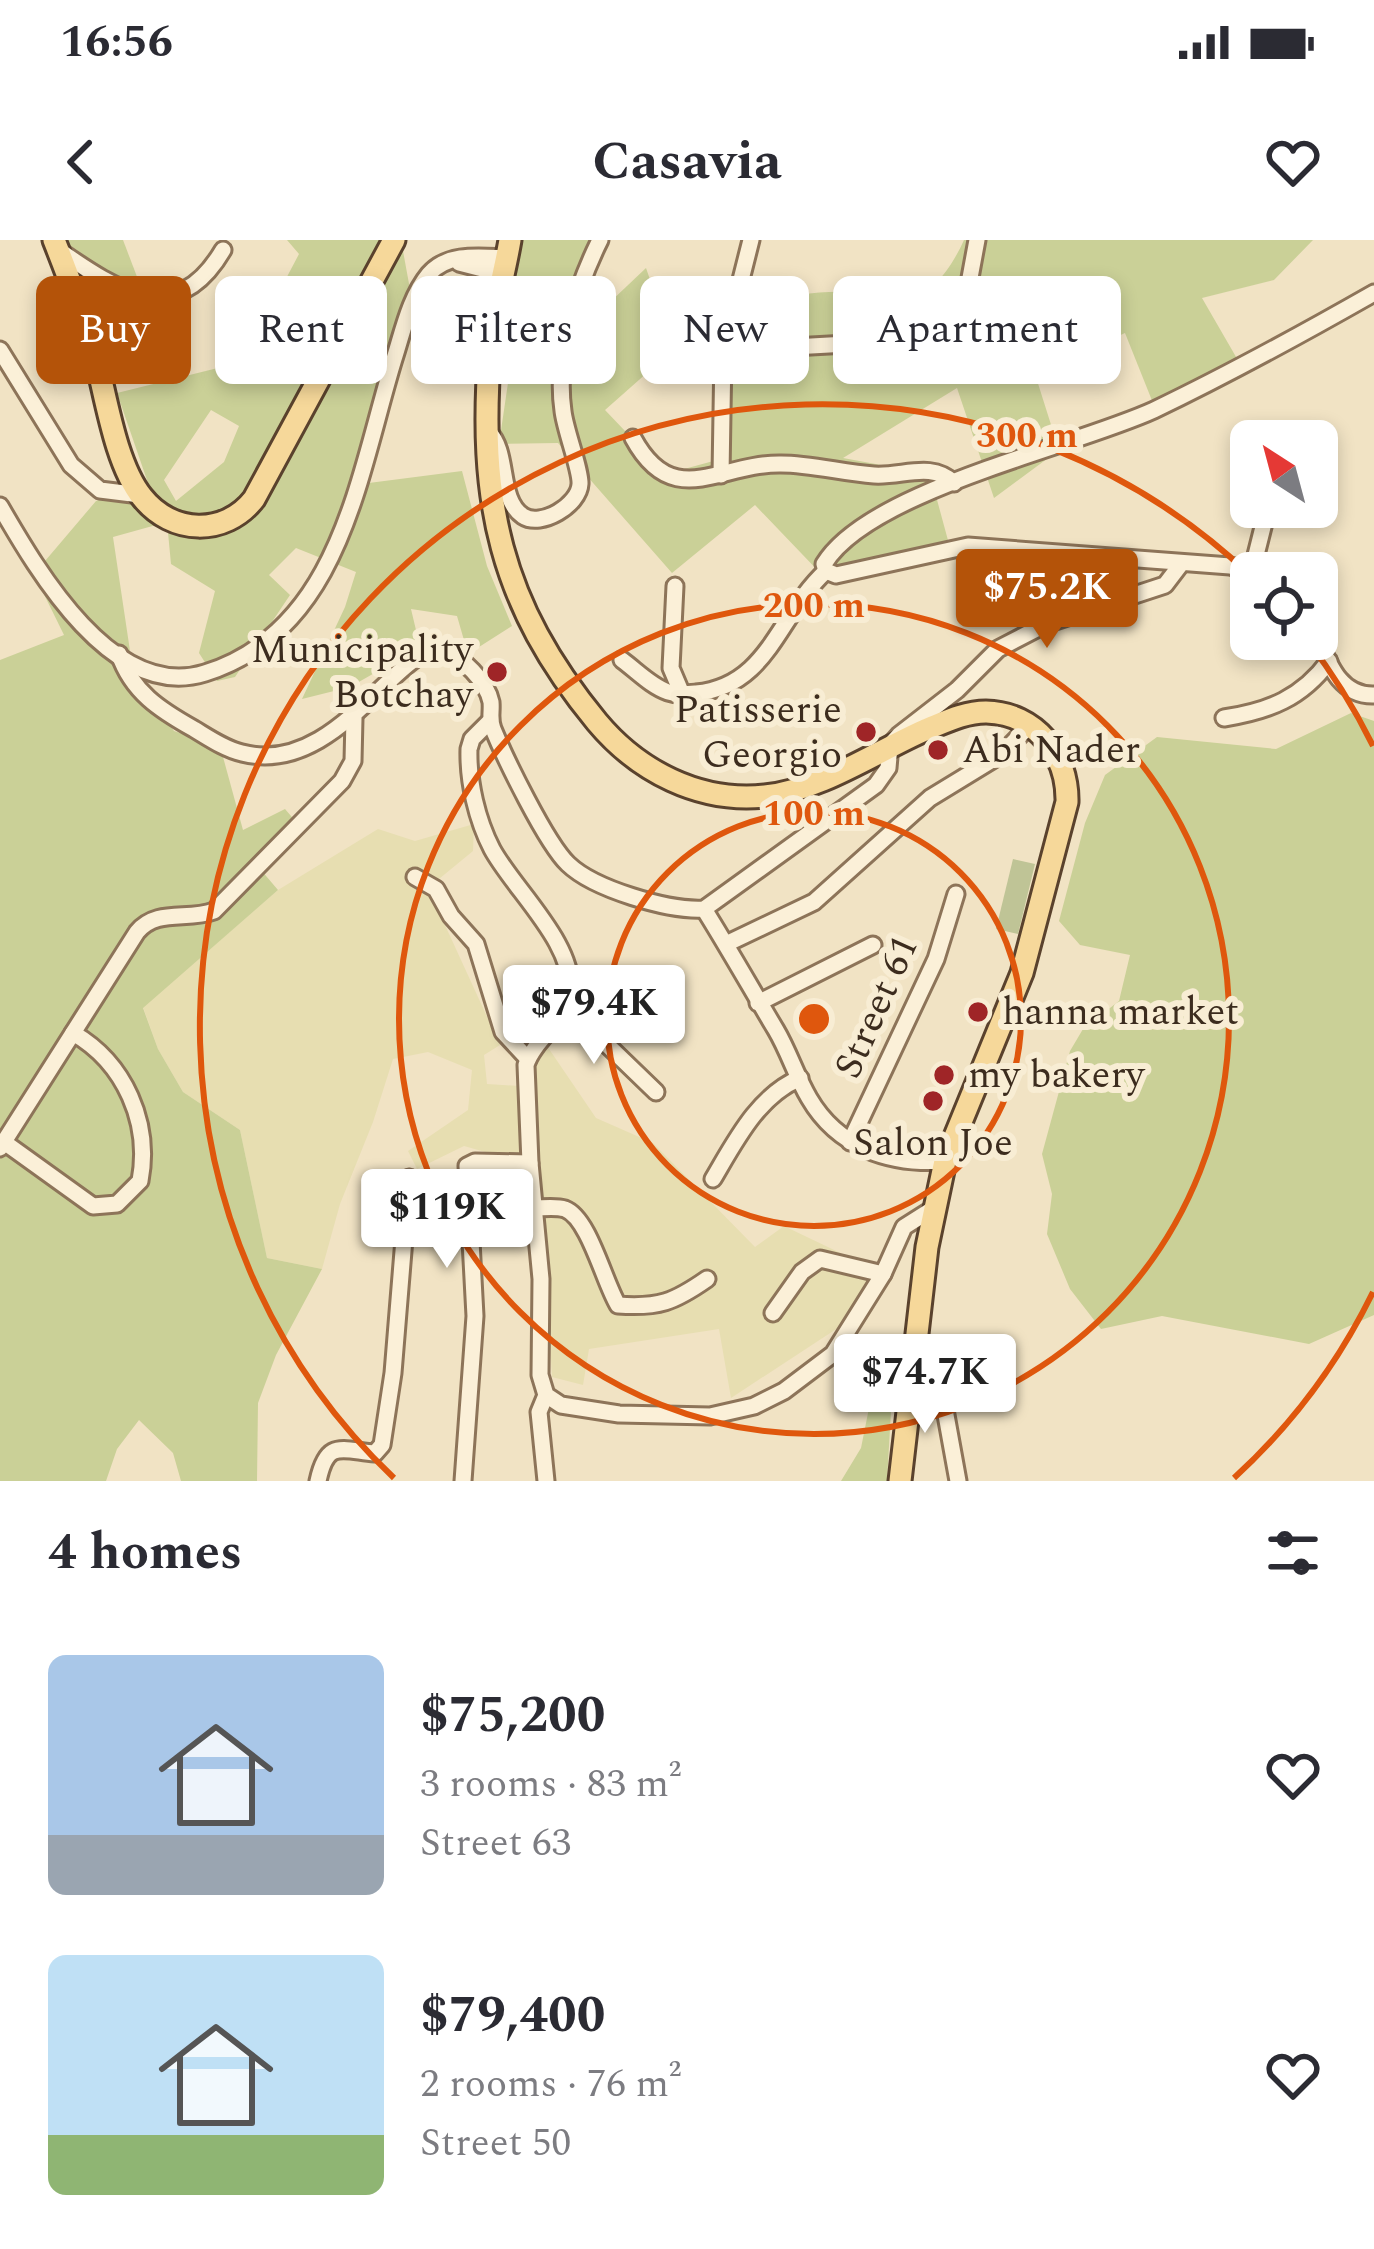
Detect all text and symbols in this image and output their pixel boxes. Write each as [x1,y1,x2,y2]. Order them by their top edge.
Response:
text: 16:56 [60,8,173,77]
text: Casavia [592,121,782,203]
icon: back [48,129,114,195]
icon: heart [1260,129,1326,195]
chip: Buy [36,276,191,384]
chip: Rent [215,276,387,384]
chip: Filters [411,276,616,384]
chip: New [640,276,809,384]
chip: Apartment [833,276,1121,384]
text: 300 m [976,409,1078,464]
north arrow [1230,420,1338,528]
map controls [1230,420,1338,660]
pin: $75.2K [949,549,1145,651]
button: locate [1230,552,1338,660]
text: $75.2K [983,558,1111,617]
text: 200 m [763,579,865,634]
place label: Municipality Botchay [251,621,474,725]
marker: Municipality Botchay [484,659,510,685]
place label: Patisserie Georgio [674,681,842,785]
marker: Patisserie Georgio [853,719,879,745]
place label: Abi Nader [962,721,1140,780]
marker: Abi Nader [925,737,951,763]
text: 100 m [763,787,865,842]
street label: Street 61 [819,926,935,1088]
pin: $79.4K [496,965,692,1067]
text: $79.4K [530,974,658,1033]
place label: hanna market [1002,983,1239,1042]
centre of rings [793,998,835,1040]
marker: hanna market [965,999,991,1025]
place label: my bakery [968,1046,1146,1105]
marker: my bakery [931,1062,957,1088]
marker: Salon Joe [920,1088,946,1114]
place label: Salon Joe [853,1114,1013,1173]
pin: $119K [363,1169,531,1271]
text: $119K [388,1178,506,1237]
pin: $74.7K [827,1334,1023,1436]
text: $74.7K [861,1343,989,1402]
text: 4 homes [48,1514,242,1592]
icon: filters [1260,1520,1326,1586]
text: $75,200 [420,1677,605,1755]
icon: home [144,1703,288,1847]
icon: heart [1260,1742,1326,1808]
text: 3 rooms · 83 m² [420,1755,681,1814]
text: Street 63 [420,1814,571,1873]
text: $79,400 [420,1977,605,2055]
icon: home [144,2003,288,2147]
icon: heart [1260,2042,1326,2108]
text: 2 rooms · 76 m² [420,2055,681,2114]
text: Street 50 [420,2114,571,2173]

